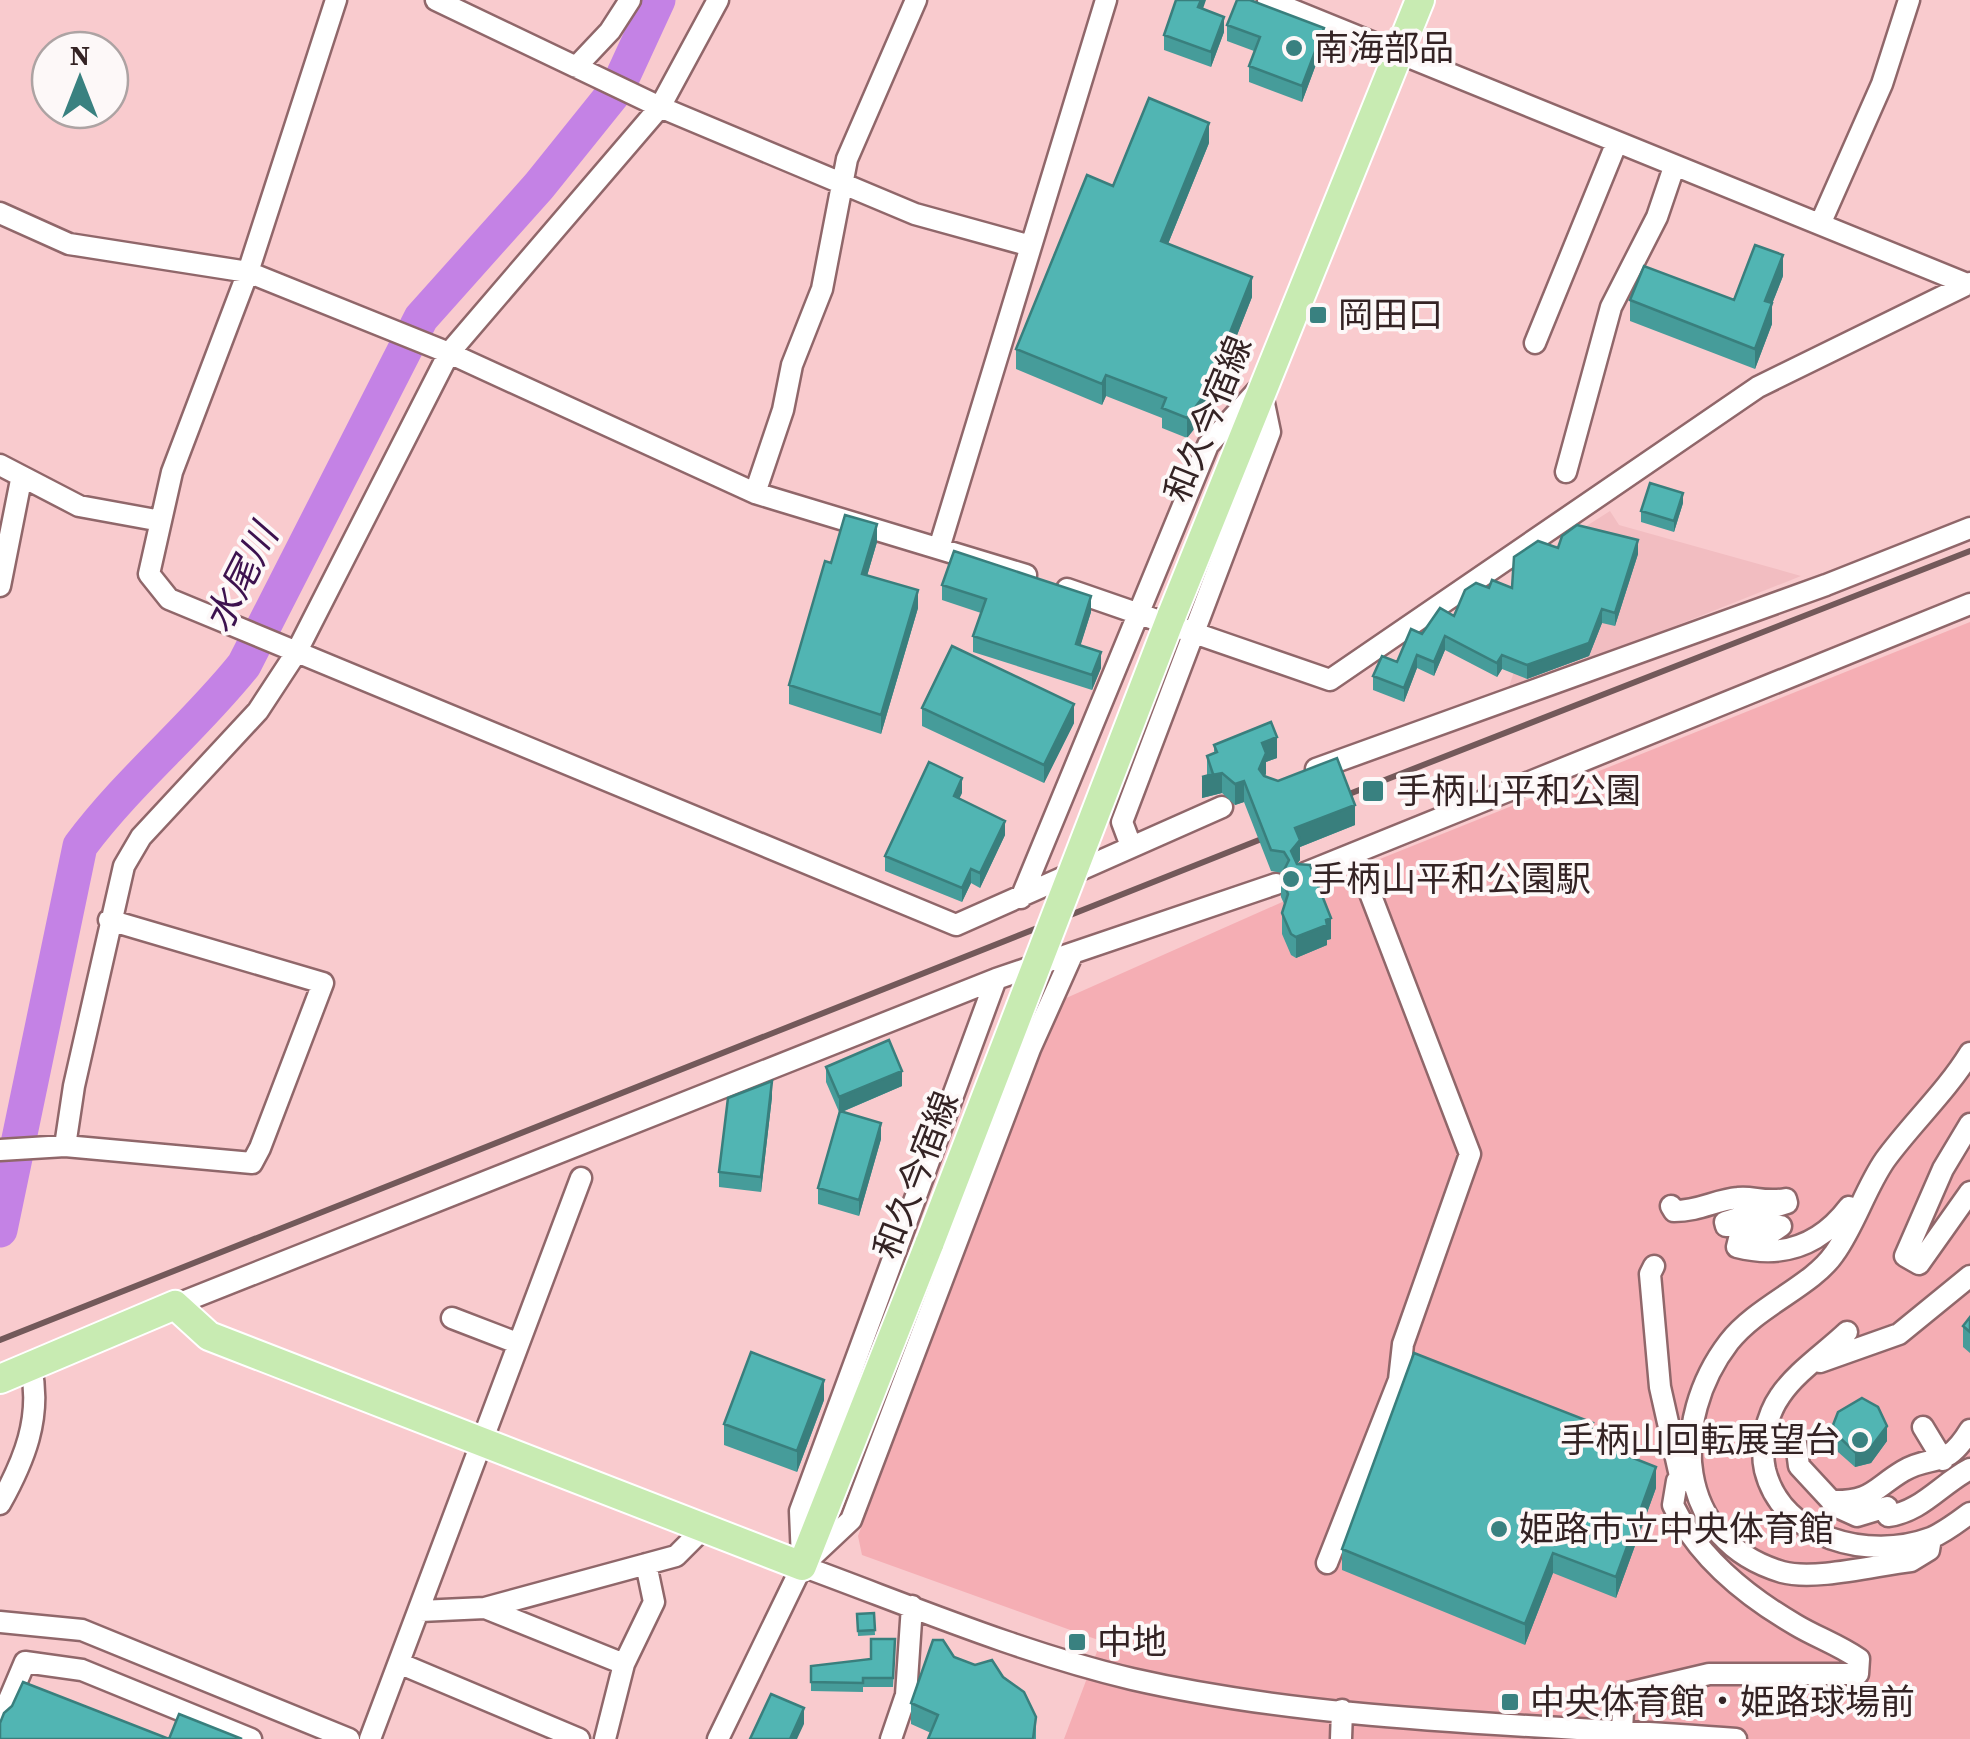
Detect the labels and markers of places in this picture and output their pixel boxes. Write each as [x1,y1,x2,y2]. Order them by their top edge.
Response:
place label: 南海部品 [1314,24,1454,72]
marker: 南海部品 [1283,37,1305,59]
place label: 岡田口 [1338,291,1443,339]
marker: 岡田口 [1307,304,1329,326]
place label: 手柄山平和公園 [1396,767,1641,815]
marker: 手柄山平和公園 [1360,778,1386,804]
place label: 手柄山平和公園駅 [1311,855,1591,903]
marker: 手柄山平和公園駅 [1280,868,1302,890]
place label: 手柄山回転展望台 [1560,1416,1840,1464]
marker: 手柄山回転展望台 [1849,1429,1871,1451]
place label: 姫路市立中央体育館 [1519,1505,1834,1553]
marker: 姫路市立中央体育館 [1488,1518,1510,1540]
place label: 中地 [1097,1618,1167,1666]
marker: 中地 [1066,1631,1088,1653]
place label: 中央体育館・姫路球場前 [1530,1678,1915,1726]
marker: 中央体育館・姫路球場前 [1499,1691,1521,1713]

